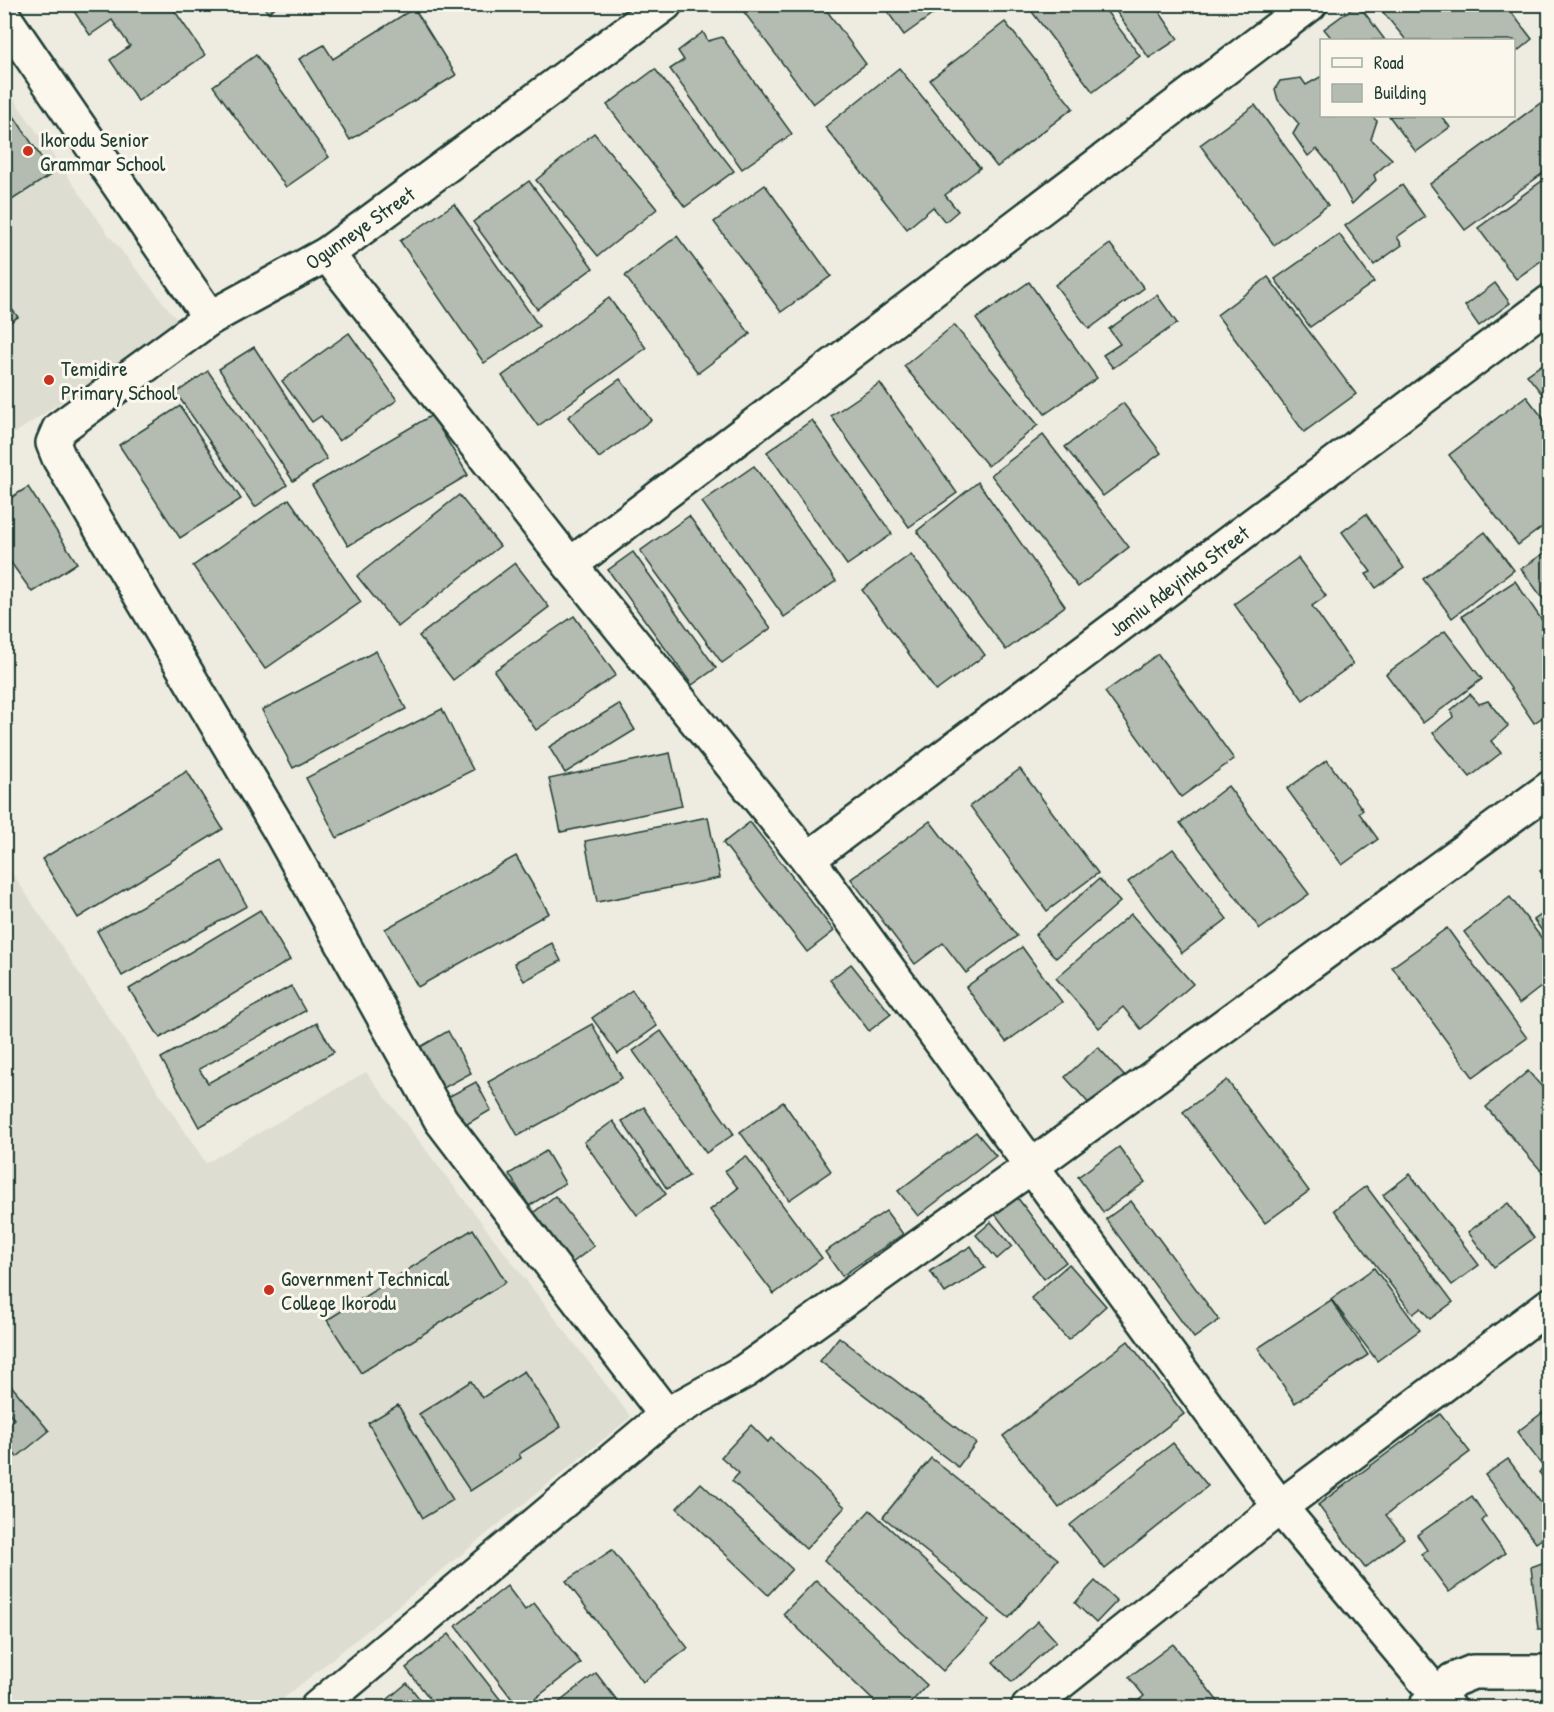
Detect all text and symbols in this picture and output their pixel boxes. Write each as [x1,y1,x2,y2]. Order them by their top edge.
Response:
legend [1320,39,1515,117]
text: Road [1374,50,1404,75]
text: Building [1374,80,1426,105]
place label: Ikorodu Senior Grammar School [40,125,166,178]
marker: Ikorodu Senior Grammar School [21,144,35,158]
street label: Ogunneye Street [299,179,421,277]
place label: Temidire Primary School [61,354,178,407]
marker: Temidire Primary School [42,373,56,387]
street label: Jamiu Adeyinka Street [1103,518,1256,643]
place label: Government Technical College Ikorodu [281,1264,450,1317]
marker: Government Technical College Ikorodu [262,1283,276,1297]

